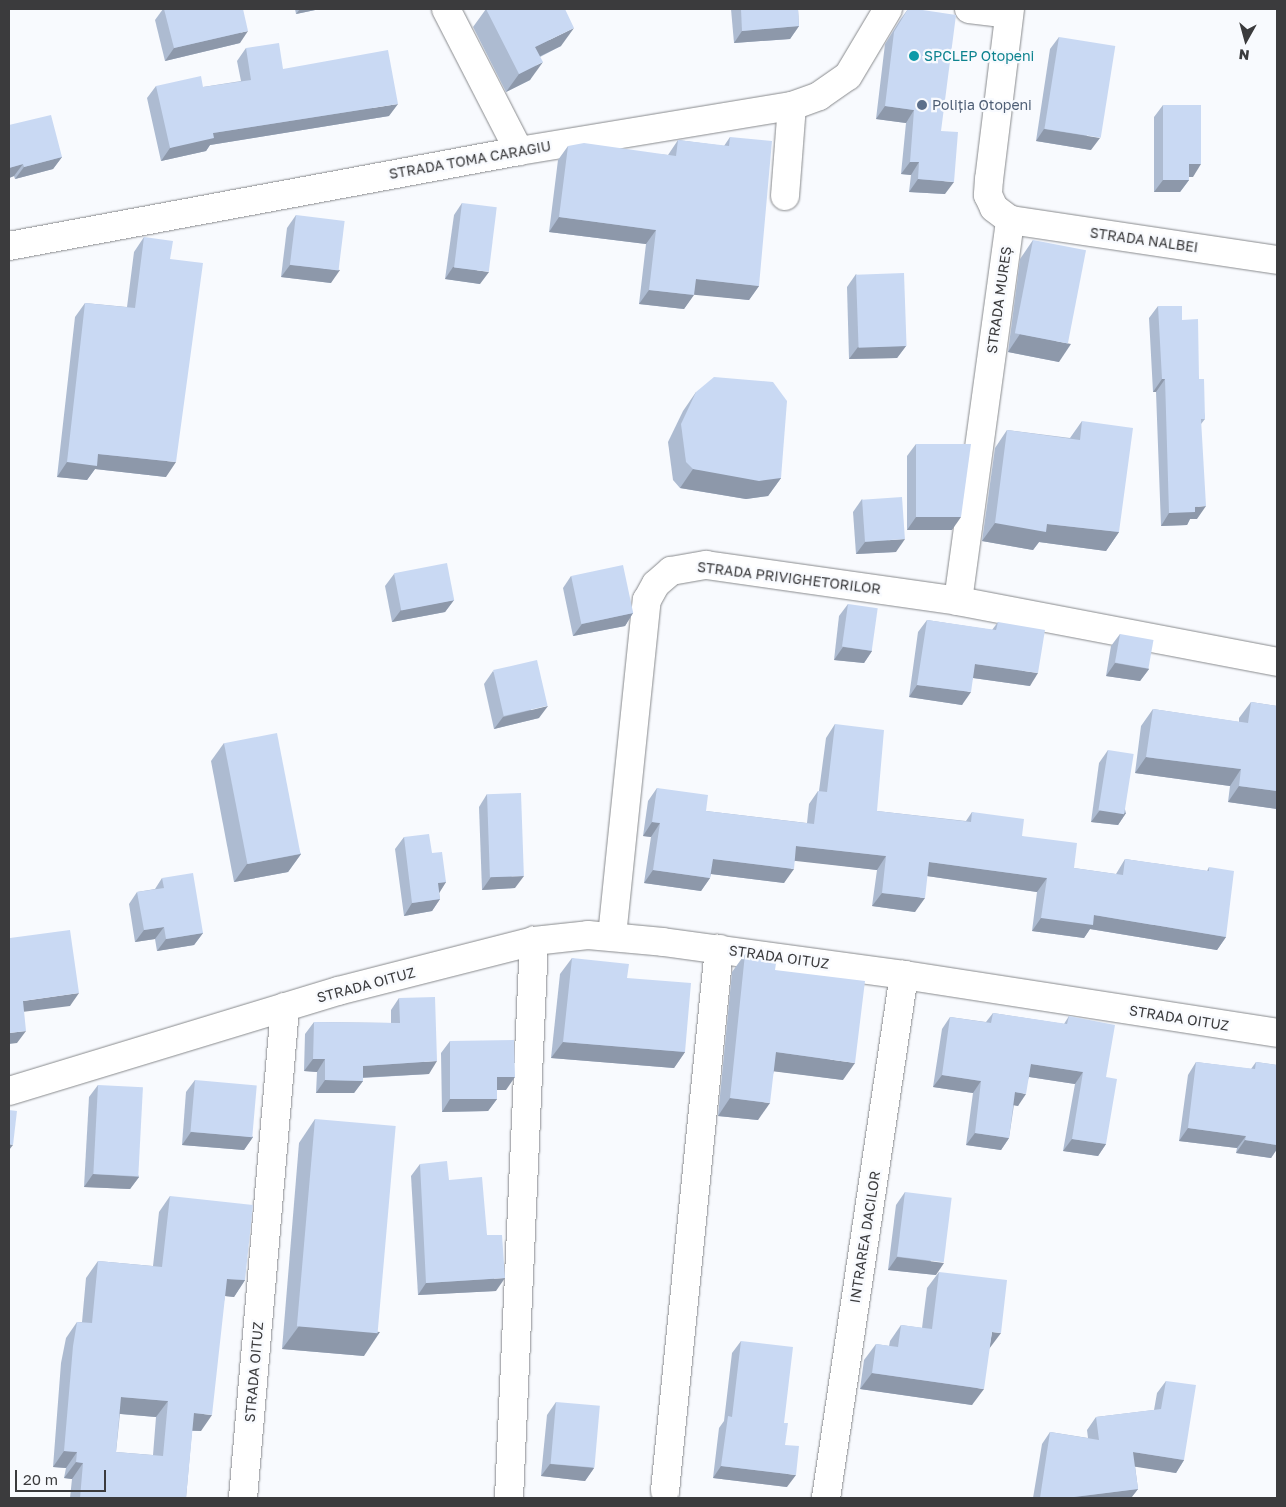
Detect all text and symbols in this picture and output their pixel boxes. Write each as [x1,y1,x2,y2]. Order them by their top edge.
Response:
north arrow [1221,15,1271,65]
text: N [1238,46,1250,64]
place label: SPCLEP Otopeni [924,48,1034,64]
marker: SPCLEP Otopeni [908,50,920,62]
place label: Poliția Otopeni [932,97,1032,113]
marker: Poliția Otopeni [916,99,928,111]
street label: STRADA TOMA CARAGIU [388,137,552,183]
street label: STRADA NALBEI [1089,224,1199,256]
street label: STRADA MUREȘ [983,245,1015,355]
street label: STRADA PRIVIGHETORILOR [696,558,882,598]
street label: STRADA OITUZ [728,942,830,972]
street label: STRADA OITUZ [315,964,417,1006]
street label: STRADA OITUZ [1128,1002,1230,1034]
street label: INTRAREA DACILOR [846,1170,884,1304]
street label: STRADA OITUZ [241,1321,267,1423]
scale bar [18,1460,109,1492]
text: 20 m [23,1470,58,1488]

